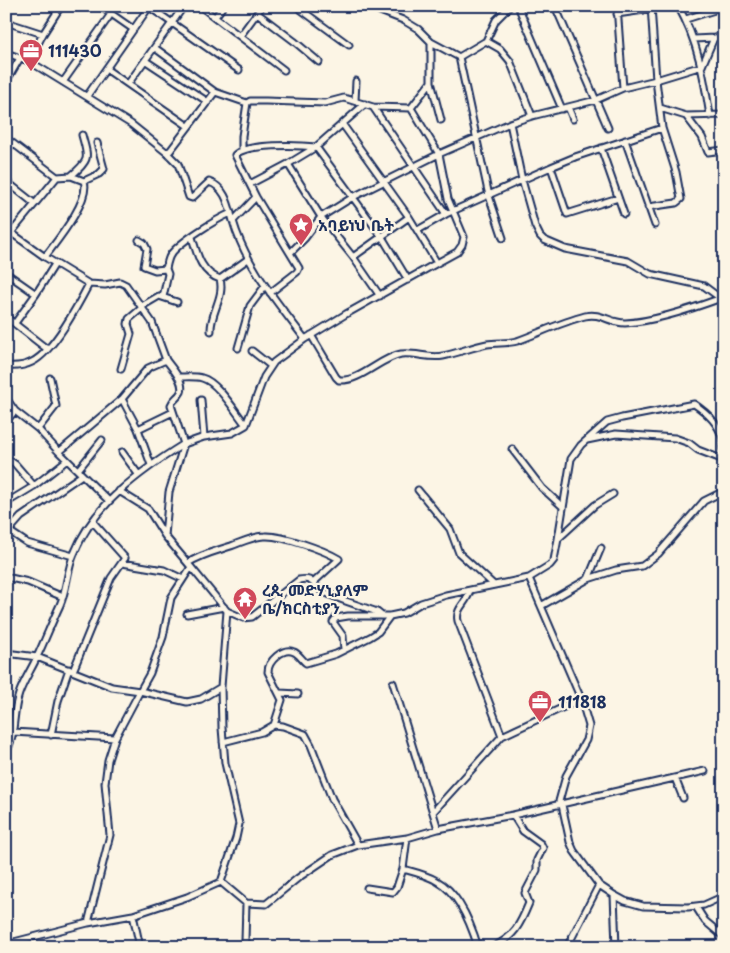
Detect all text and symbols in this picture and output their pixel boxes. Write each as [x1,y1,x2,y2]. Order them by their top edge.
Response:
office icon: 111430 [18,38,44,72]
place label: 111430 [48,38,102,62]
place icon: አባይነህ ቤት [288,212,314,246]
place label: አባይነህ ቤት [318,212,394,236]
place label: ረጲ መድሃኒያለም ቤ/ክርስቲያን [262,577,368,619]
temple icon: ረጲ መድሃኒያለም ቤ/ክርስቲያን [232,586,258,620]
office icon: 111818 [527,689,553,723]
place label: 111818 [558,689,607,713]

